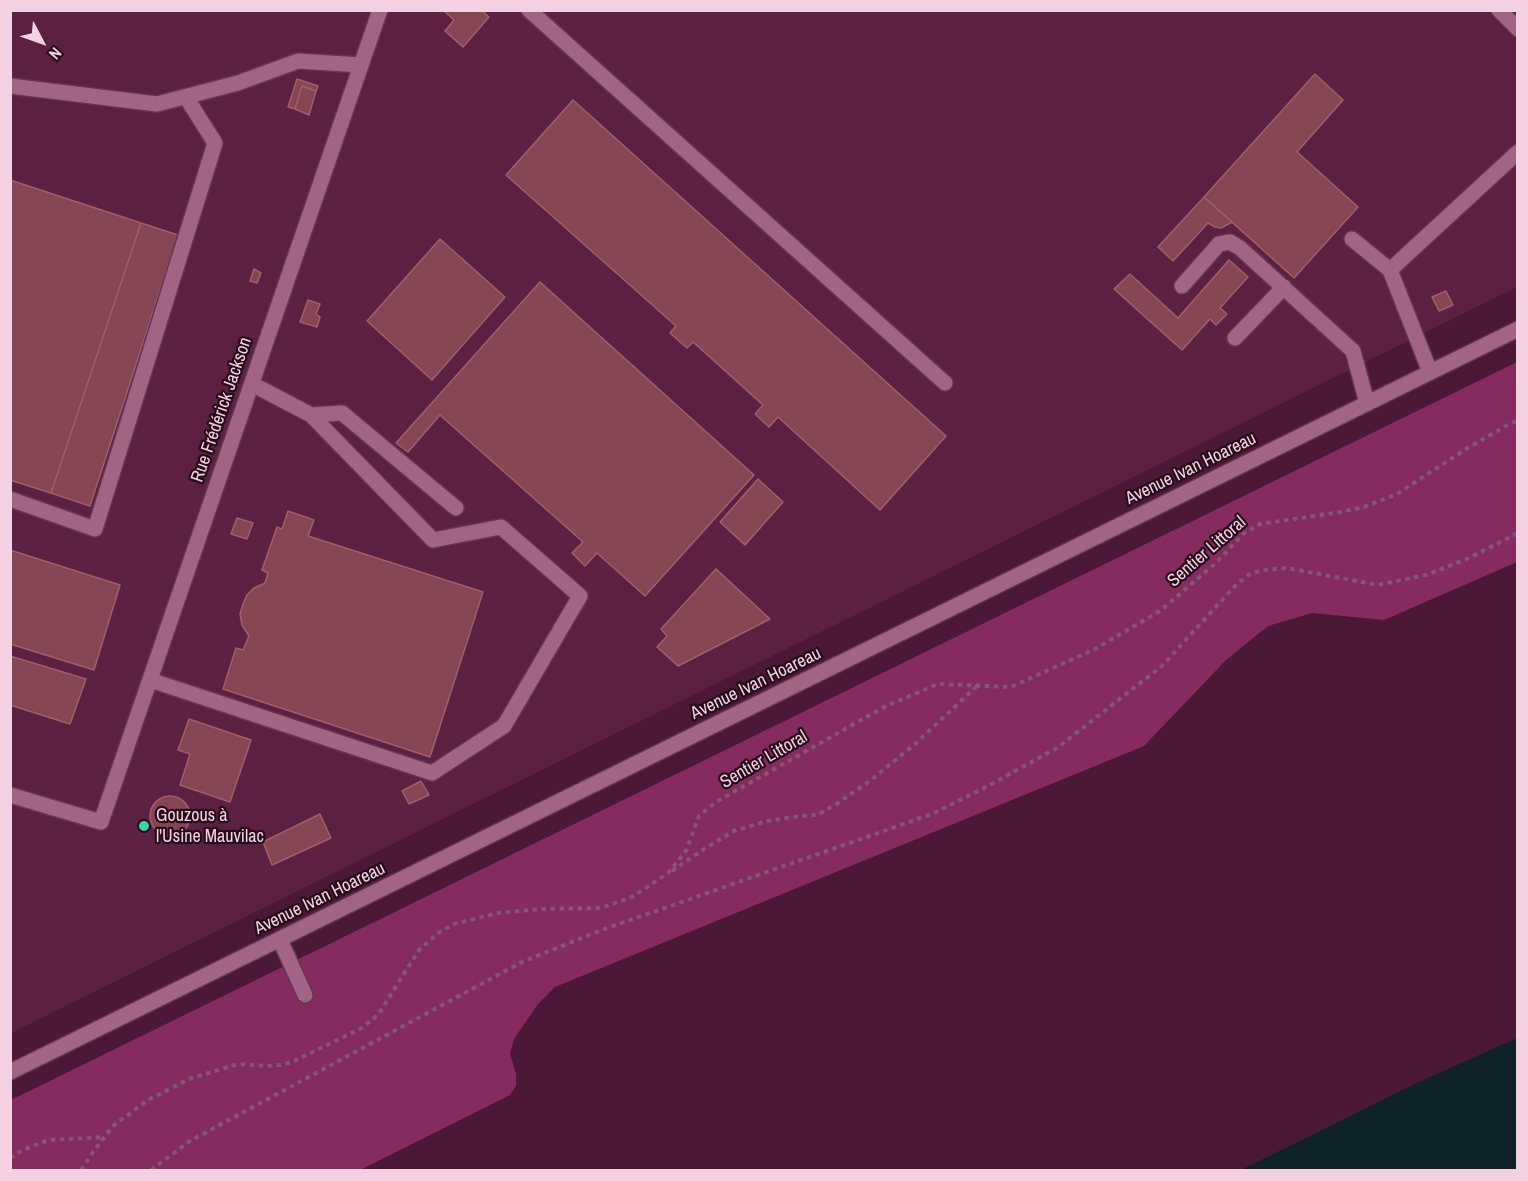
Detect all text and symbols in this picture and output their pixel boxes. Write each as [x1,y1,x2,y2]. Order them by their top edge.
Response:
north arrow [12,12,72,72]
text: N [44,43,67,65]
street label: Rue Frédérick Jackson [187,335,257,485]
street label: Avenue Ivan Hoareau [1122,428,1260,510]
street label: Sentier Littoral [1163,512,1251,592]
street label: Avenue Ivan Hoareau [687,643,825,725]
street label: Sentier Littoral [717,726,811,794]
place label: Gouzous à l'Usine Mauvilac [156,805,264,848]
marker: Gouzous à l'Usine Mauvilac [137,819,151,833]
street label: Avenue Ivan Hoareau [251,858,389,940]

